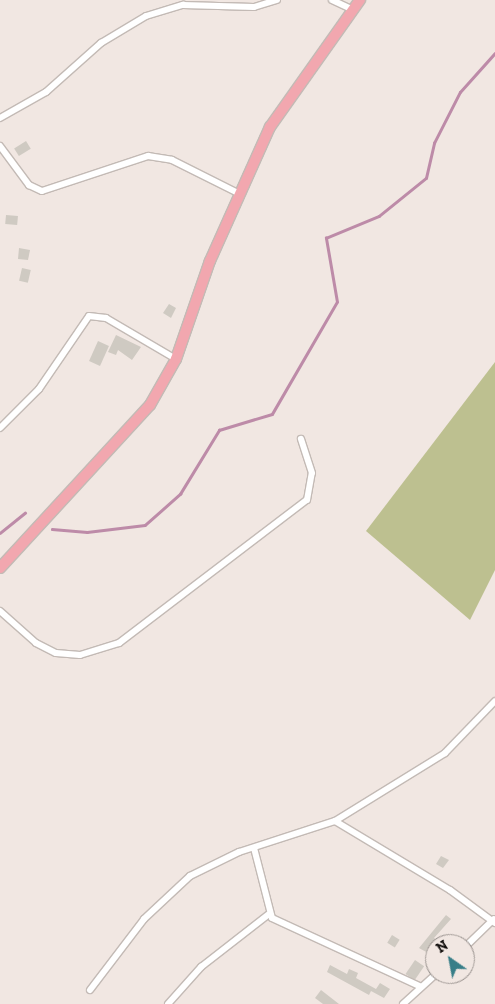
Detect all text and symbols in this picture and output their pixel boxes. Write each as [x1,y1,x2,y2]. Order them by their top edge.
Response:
north arrow [425,934,475,984]
text: N [433,937,451,957]

